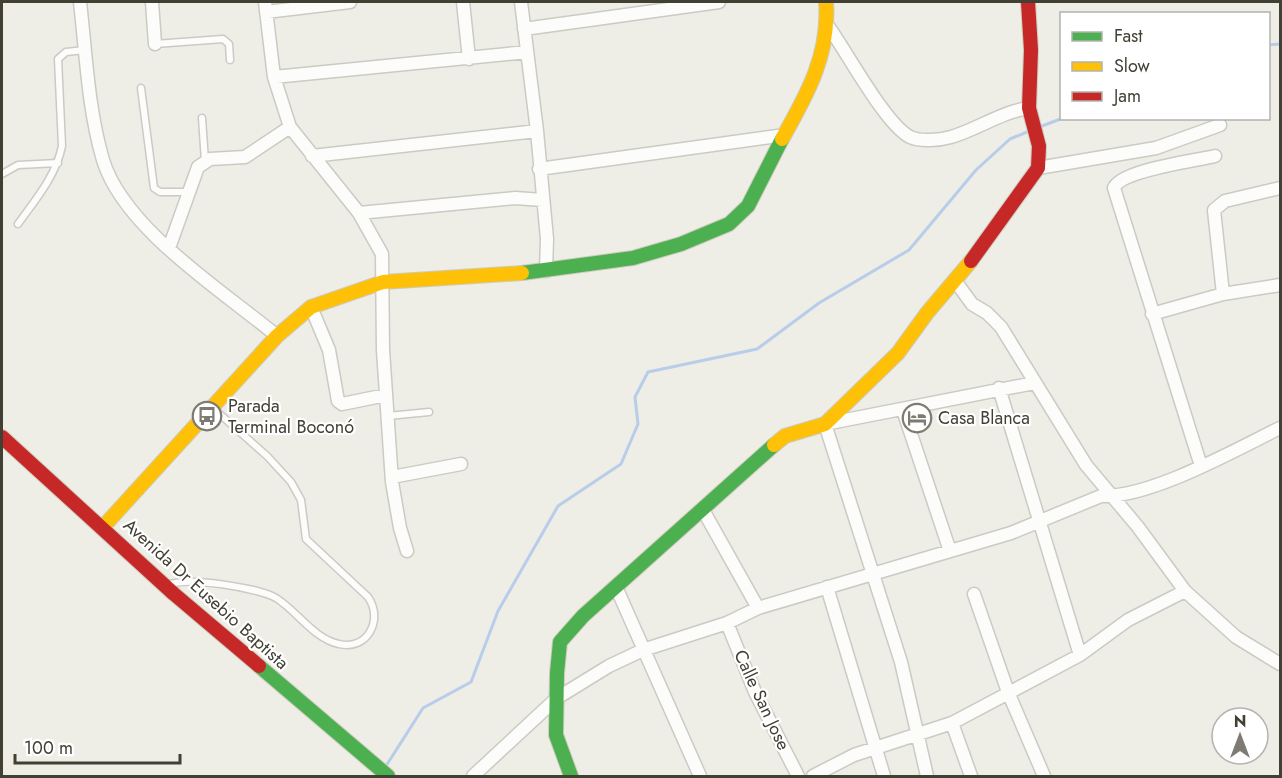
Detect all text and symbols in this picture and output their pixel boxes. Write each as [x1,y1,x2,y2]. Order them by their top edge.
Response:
legend [1060,12,1270,120]
text: Fast [1114,23,1143,49]
text: Slow [1114,53,1151,79]
text: Jam [1112,83,1141,109]
place label: Parada Terminal Boconó [228,393,354,440]
bus stop icon: Parada Terminal Boconó [191,400,223,432]
hotel icon: Casa Blanca [901,402,933,434]
place label: Casa Blanca [938,405,1030,431]
street label: Avenida Dr Eusebio Baptista [118,513,294,675]
street label: Calle San Jose [727,646,797,754]
north arrow [1210,706,1270,766]
text: N [1234,710,1246,733]
scale bar [15,727,180,765]
text: 100 m [24,735,73,761]

